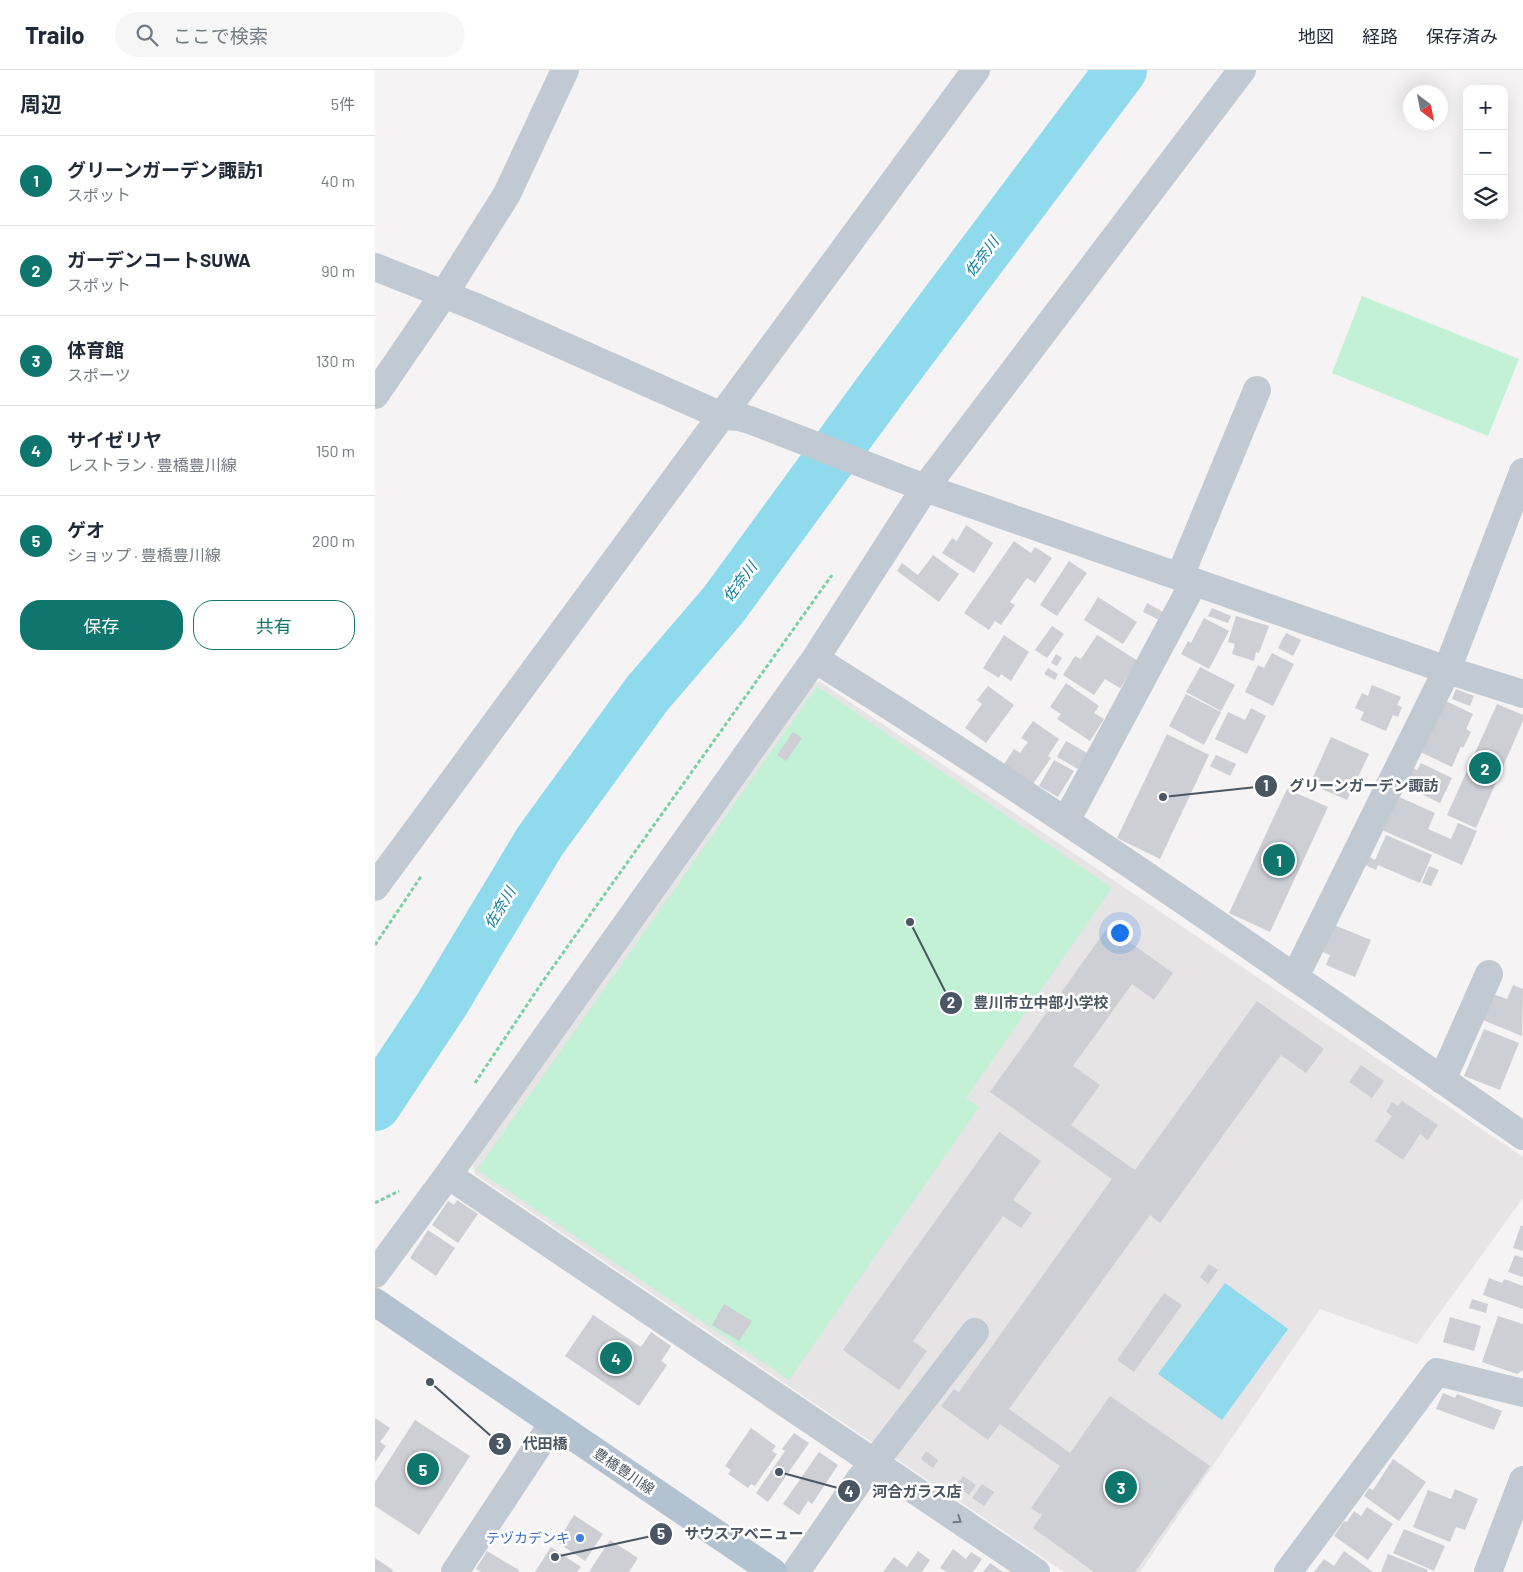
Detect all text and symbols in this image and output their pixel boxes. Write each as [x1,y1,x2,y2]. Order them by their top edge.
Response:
search box [115,12,465,57]
text: Trailo [25,20,85,49]
icon: search [133,21,161,49]
text: ここで検索 [173,24,268,47]
text: 地図 [1298,25,1334,47]
text: 経路 [1362,25,1398,47]
text: 保存済み [1426,25,1498,47]
north arrow [1403,85,1448,130]
map controls [1463,85,1508,220]
button: + [1463,85,1508,130]
text: 周辺 [20,91,62,116]
text: 5件 [331,94,355,113]
button: − [1463,130,1508,175]
text: グリーンガーデン諏訪1 [67,158,263,181]
text: 1 [33,171,39,190]
text: 40 m [321,171,355,190]
button: layers [1463,175,1508,220]
text: スポット [67,185,131,204]
water label: 佐奈川 [960,231,1003,280]
text: ガーデンコートSUWA [67,248,251,271]
text: 2 [32,261,40,280]
text: 90 m [321,261,355,280]
text: スポット [67,275,131,294]
text: 体育館 [67,338,124,361]
text: 3 [32,351,40,370]
text: 130 m [316,351,355,370]
text: スポーツ [67,365,131,384]
text: サイゼリヤ [67,428,162,451]
text: 4 [31,441,41,460]
text: 150 m [316,441,355,460]
text: レストラン · 豊橋豊川線 [67,455,237,474]
text: ゲオ [67,518,105,541]
text: 5 [32,531,40,550]
text: 200 m [312,531,355,550]
text: ショップ · 豊橋豊川線 [67,545,221,564]
water label: 佐奈川 [718,556,761,605]
button: 保存 [20,600,183,650]
button: 共有 [193,600,355,650]
pin: 2 [1469,749,1501,787]
callout: グリーンガーデン諏訪 [1254,771,1449,801]
text: 1 [1263,776,1269,794]
text: グリーンガーデン諏訪 [1289,776,1439,794]
pin: 1 [1263,841,1295,879]
water label: 佐奈川 [480,882,519,931]
your location [1107,920,1133,946]
callout: 豊川市立中部小学校 [938,988,1118,1018]
text: 2 [947,993,955,1011]
text: 豊川市立中部小学校 [973,993,1109,1011]
pin: 4 [600,1339,632,1377]
callout: 代田橋 [488,1429,578,1459]
text: 3 [496,1434,504,1452]
text: 代田橋 [522,1434,568,1452]
street label: 豊橋豊川線 [591,1444,658,1497]
pin: 5 [407,1450,439,1488]
pin: 3 [1105,1468,1137,1506]
callout: 河合ガラス店 [837,1476,972,1506]
text: 4 [844,1482,854,1500]
text: 河合ガラス店 [872,1482,962,1500]
one-way arrow [952,1514,962,1523]
callout: サウスアベニュー [649,1519,814,1549]
text: 5 [657,1524,665,1542]
text: サウスアベニュー [684,1524,804,1542]
place label: テヅカデンキ [486,1529,570,1546]
marker: テヅカデンキ [574,1532,586,1544]

